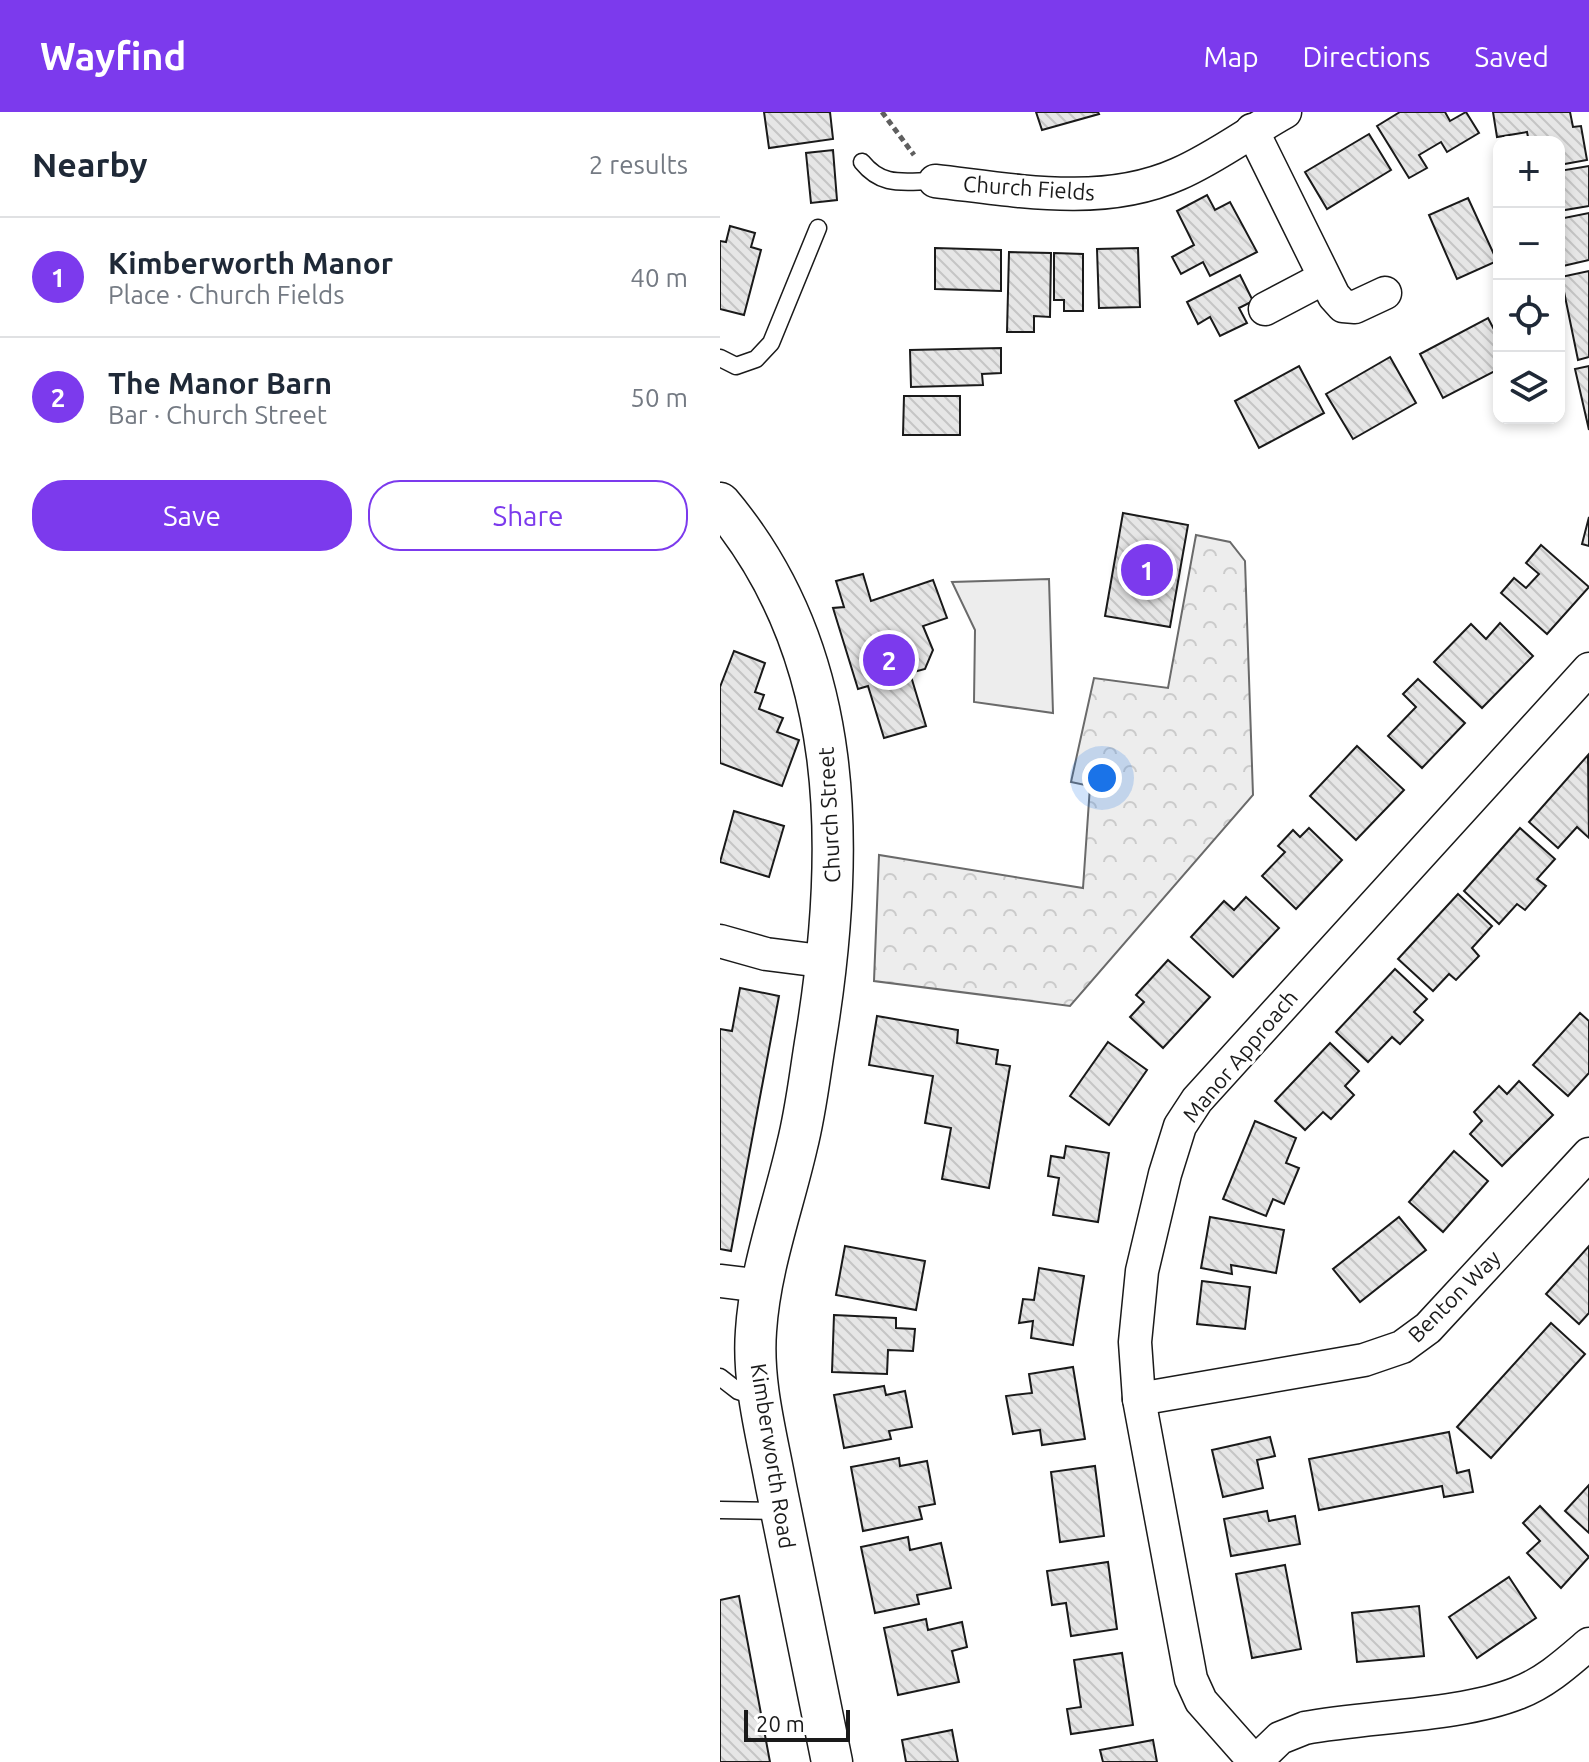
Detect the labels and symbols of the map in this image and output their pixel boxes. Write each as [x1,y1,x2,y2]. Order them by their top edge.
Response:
street label: Church Fields [962,170,1096,205]
pin: 1 [1121,540,1173,600]
pin: 2 [863,630,915,690]
street label: Church Street [812,746,845,884]
your location [1082,758,1122,798]
street label: Manor Approach [1177,985,1302,1127]
street label: Benton Way [1403,1244,1505,1347]
street label: Kimberworth Road [747,1362,800,1550]
scale bar [744,1706,850,1742]

